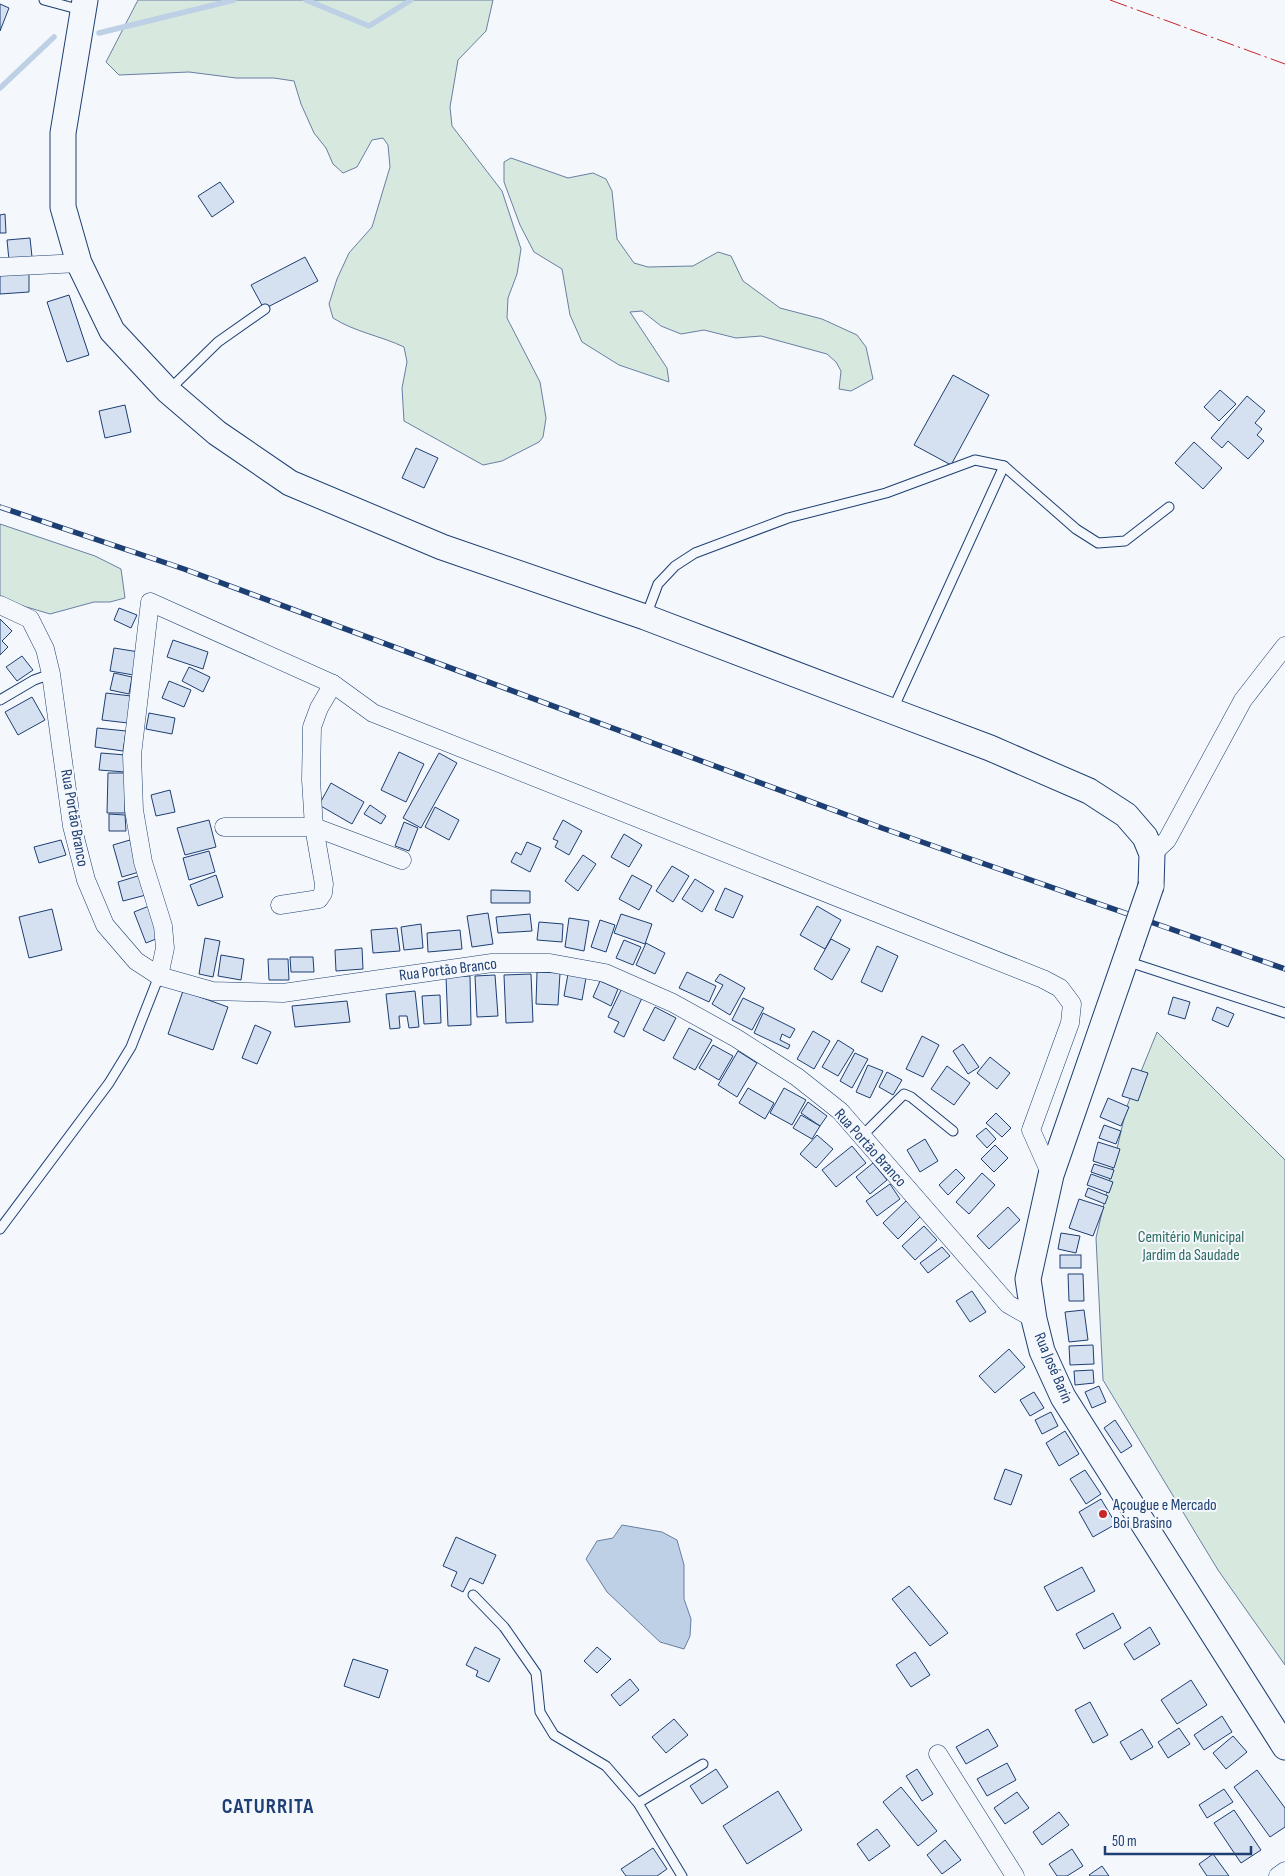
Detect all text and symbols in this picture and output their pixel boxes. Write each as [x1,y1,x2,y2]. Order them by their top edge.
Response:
street label: Rua Portão Branco [56,768,92,868]
street label: Rua Portão Branco [398,955,498,985]
street label: Rua Portão Branco [830,1105,910,1191]
park label: Cemitério Municipal Jardim da Saudade [1138,1228,1244,1265]
street label: Rua José Barin [1030,1330,1076,1406]
place label: Açougue e Mercado Boi Brasino [1112,1496,1217,1533]
marker: Açougue e Mercado Boi Brasino [1097,1508,1109,1520]
district label: CATURRITA [222,1794,314,1819]
scale bar [1105,1824,1251,1856]
text: 50 m [1112,1832,1137,1851]

